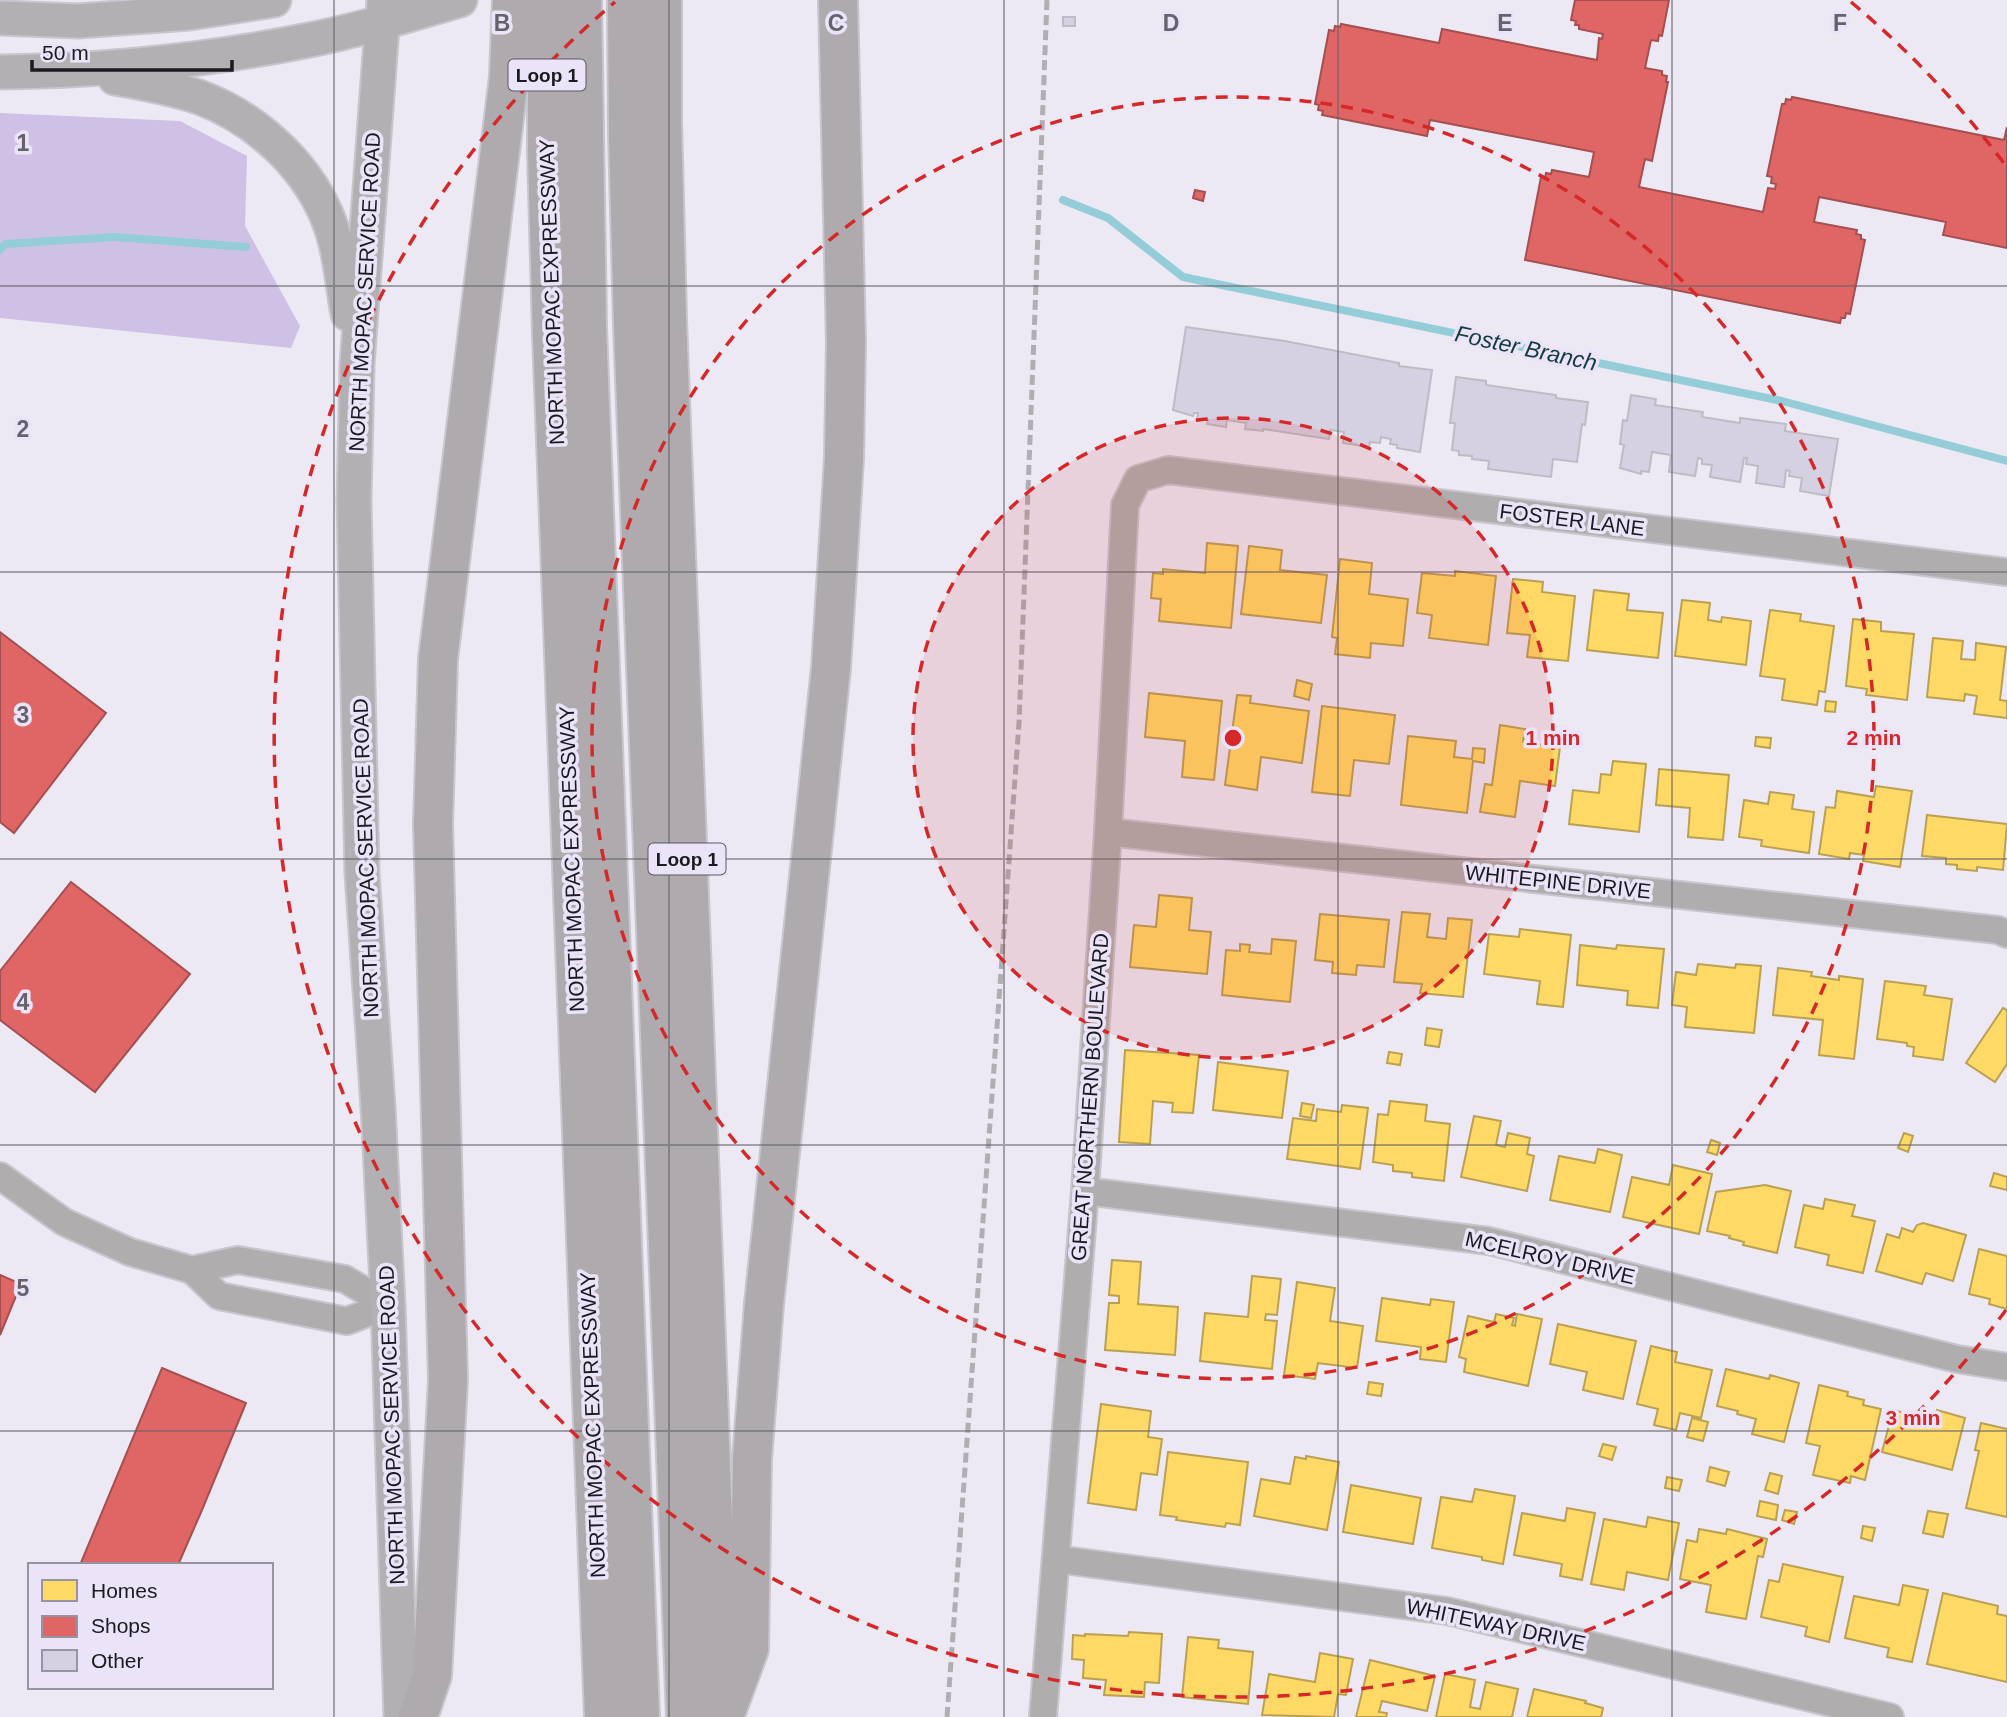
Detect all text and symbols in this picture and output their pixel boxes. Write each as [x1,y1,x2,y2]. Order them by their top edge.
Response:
text: B [494,10,510,36]
text: C [828,10,844,36]
text: D [1163,10,1179,36]
text: E [1497,10,1513,36]
text: F [1833,10,1847,36]
scale bar [32,28,231,72]
text: 50 m [42,41,89,64]
road number: Loop 1 [508,60,586,90]
text: 1 [17,130,30,156]
street label: NORTH MOPAC SERVICE ROAD [345,132,384,452]
street label: NORTH MOPAC EXPRESSWAY [535,139,568,445]
water label: Foster Branch [1453,320,1599,376]
text: 2 [17,416,29,442]
street label: FOSTER LANE [1498,499,1646,540]
street label: NORTH MOPAC SERVICE ROAD [348,698,383,1018]
text: 3 [17,702,29,728]
street label: NORTH MOPAC EXPRESSWAY [555,706,588,1012]
centre of rings [1221,726,1245,750]
text: 1 min [1526,726,1580,749]
text: 2 min [1847,726,1901,749]
road number: Loop 1 [648,844,726,874]
street label: WHITEPINE DRIVE [1464,860,1652,903]
street label: GREAT NORTHERN BOULEVARD [1067,932,1112,1262]
text: 4 [17,989,30,1015]
street label: MCELROY DRIVE [1463,1227,1637,1288]
street label: NORTH MOPAC SERVICE ROAD [374,1265,409,1585]
street label: NORTH MOPAC EXPRESSWAY [576,1272,609,1578]
text: 5 [17,1275,30,1301]
text: 3 min [1886,1406,1940,1429]
legend [28,1563,273,1689]
text: Homes [91,1579,158,1602]
street label: WHITEWAY DRIVE [1404,1594,1588,1655]
text: Shops [91,1614,151,1637]
text: Other [91,1649,144,1672]

